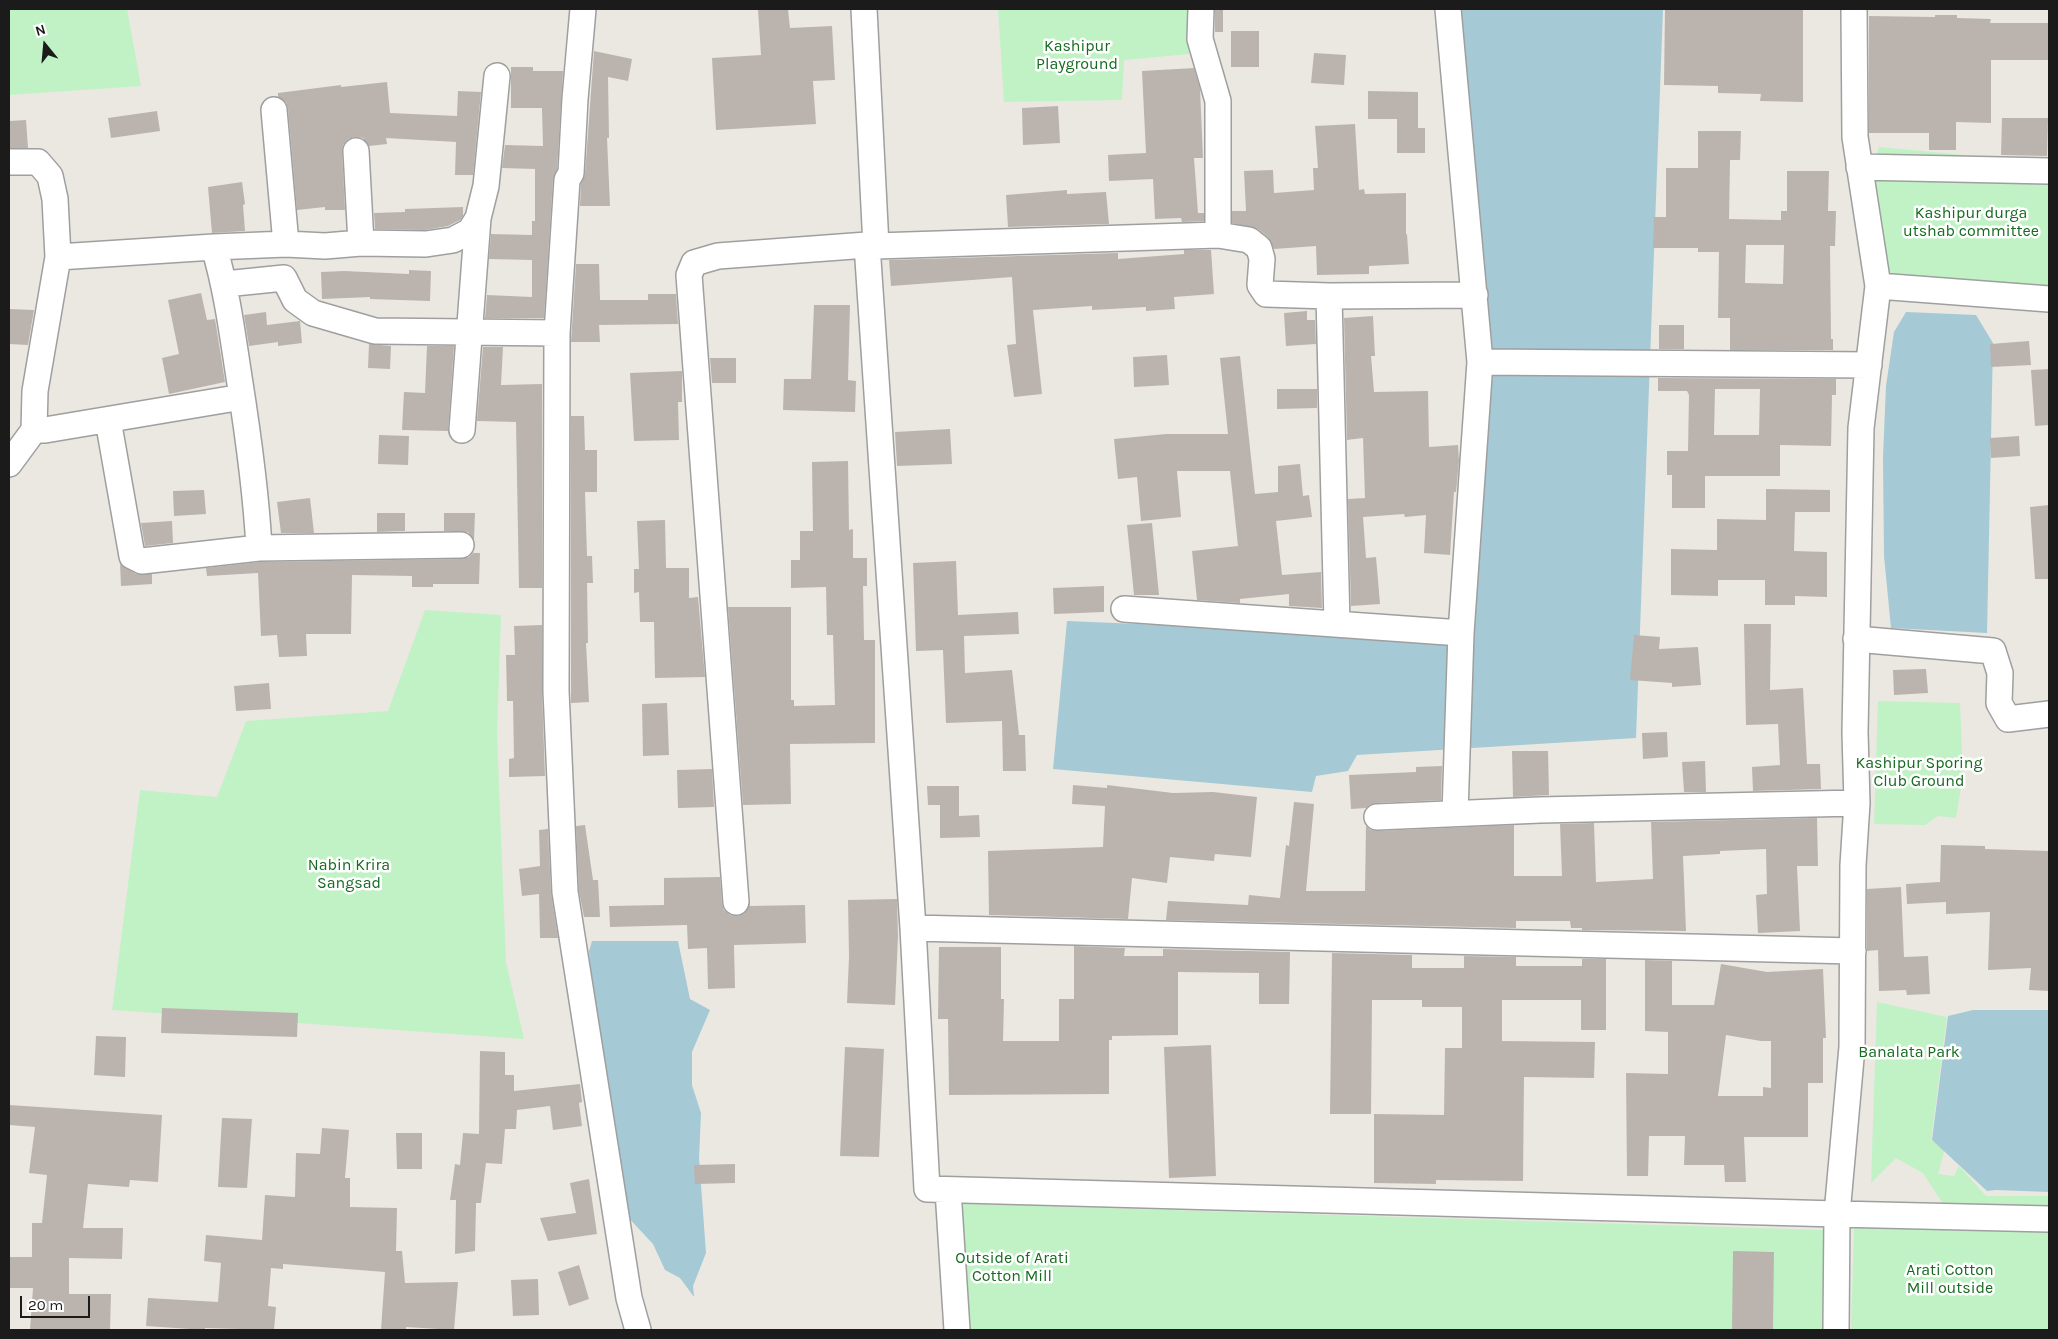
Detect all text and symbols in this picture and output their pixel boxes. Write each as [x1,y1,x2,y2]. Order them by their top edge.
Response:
north arrow [20,20,70,70]
text: N [33,21,48,40]
park label: Kashipur Playground [1036,36,1118,74]
park label: Kashipur durga utshab committee [1903,203,2039,241]
park label: Kashipur Sporing Club Ground [1856,753,1982,791]
park label: Nabin Krira Sangsad [308,855,390,893]
park label: Banalata Park [1858,1042,1960,1062]
park label: Outside of Arati Cotton Mill [955,1248,1069,1286]
park label: Arati Cotton Mill outside [1906,1260,1994,1298]
scale bar [22,1286,92,1318]
text: 20 m [28,1296,63,1314]

